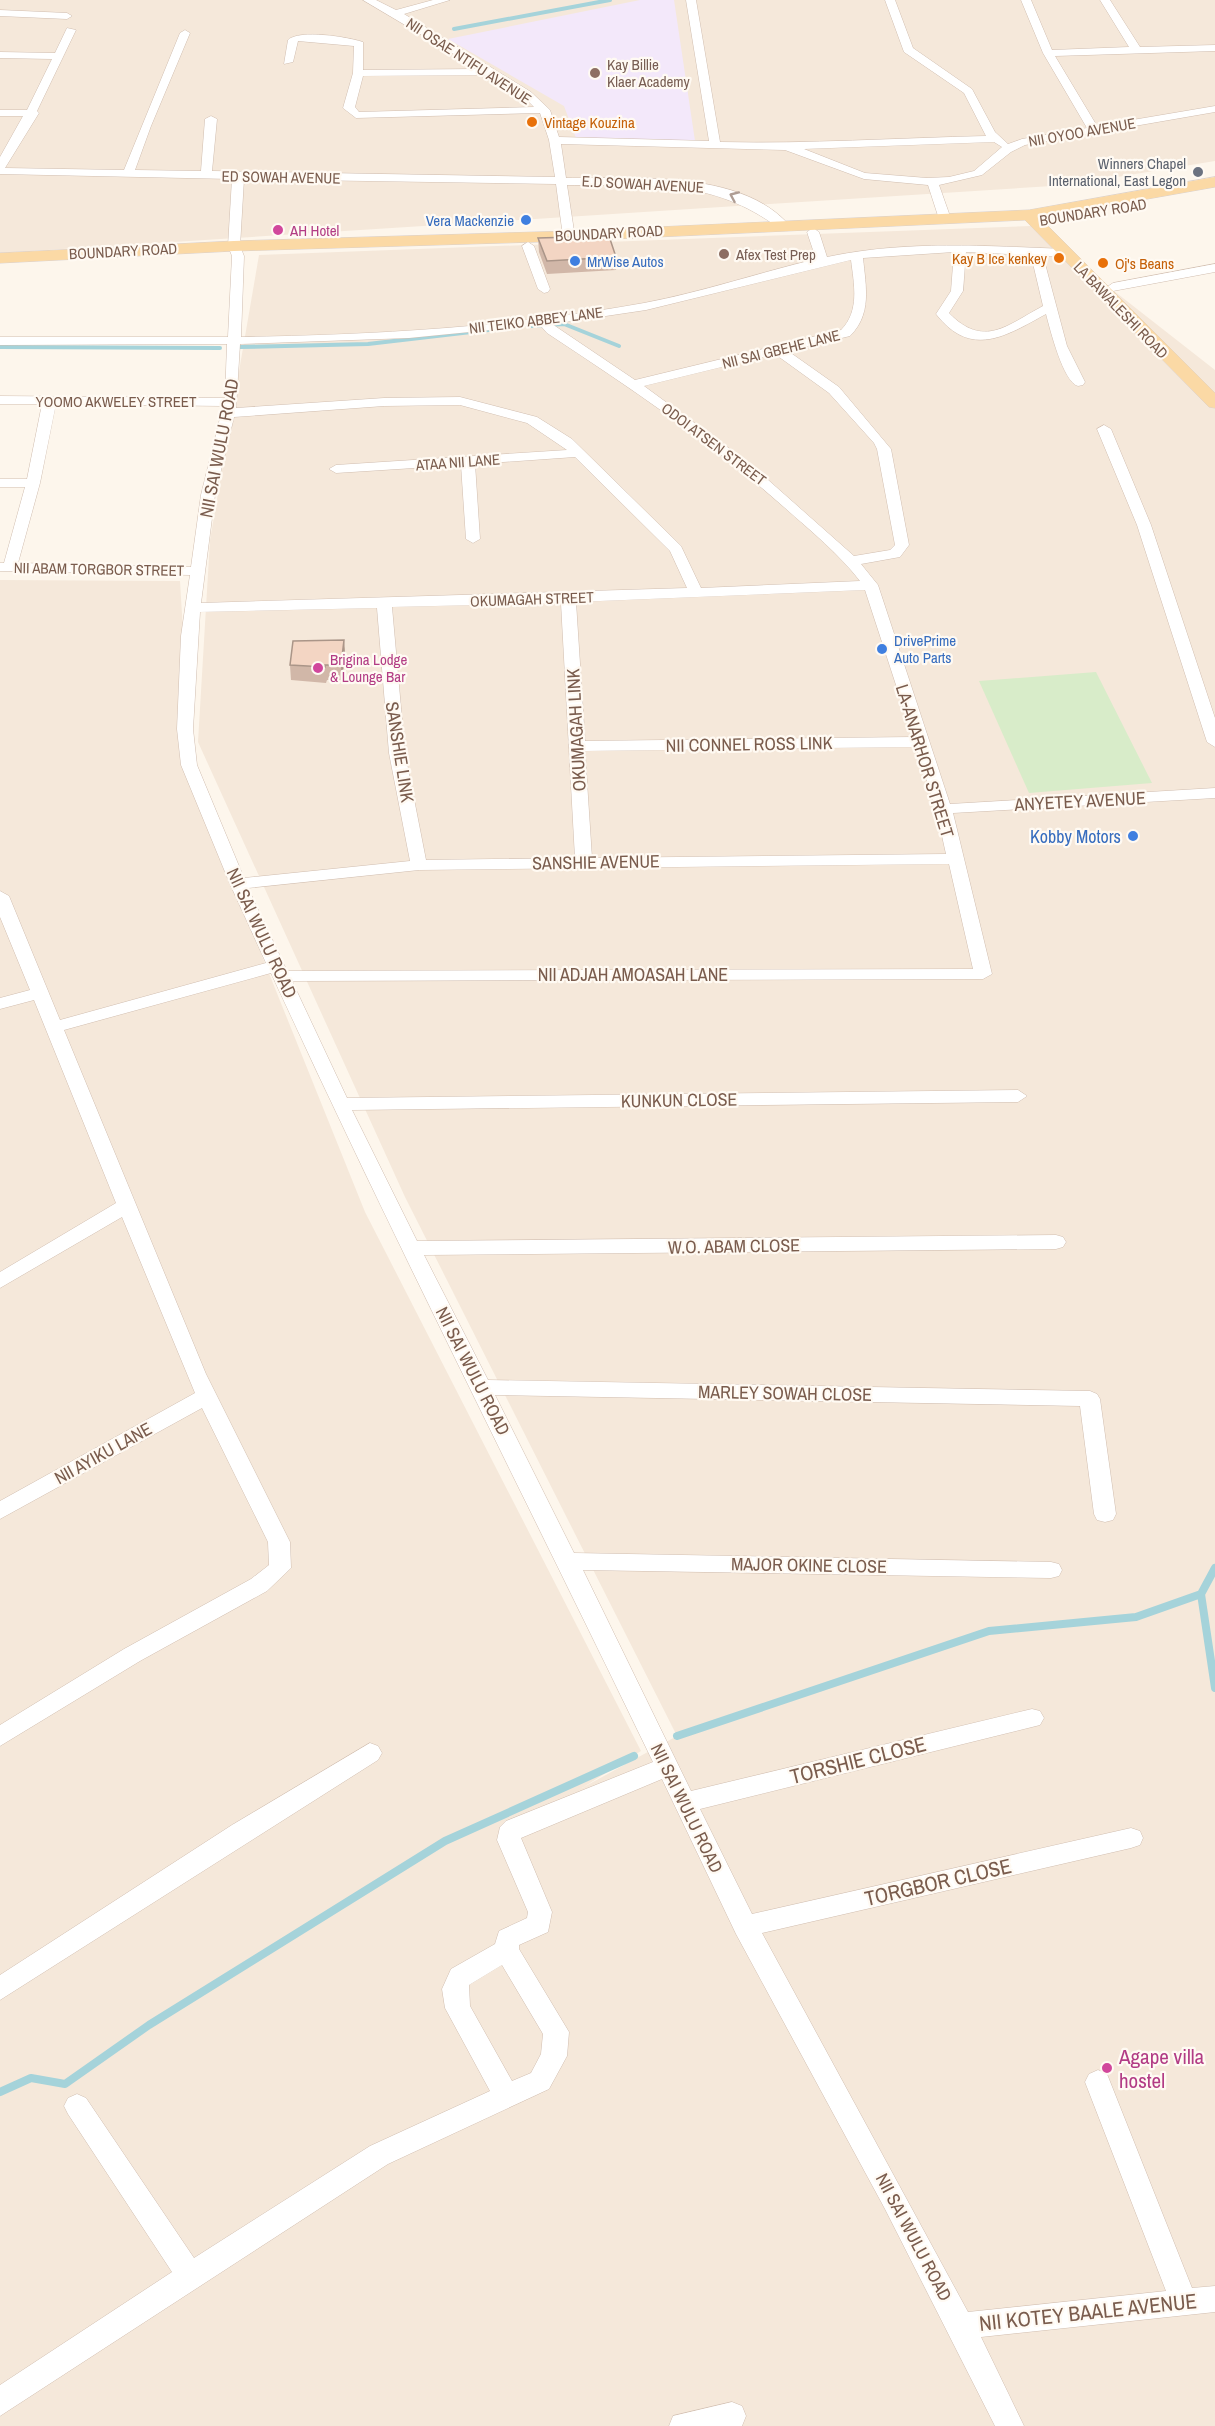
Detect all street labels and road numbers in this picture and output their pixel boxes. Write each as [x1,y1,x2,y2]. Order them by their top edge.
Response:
street label: NII OSAE NTIFU AVENUE [402,13,536,109]
street label: NII OYOO AVENUE [1027,112,1137,152]
street label: ED SOWAH AVENUE [221,165,341,189]
street label: E.D SOWAH AVENUE [581,170,705,198]
street label: BOUNDARY ROAD [1038,193,1148,231]
street label: BOUNDARY ROAD [554,220,664,246]
street label: BOUNDARY ROAD [68,238,178,264]
street label: LA BAWALESHI ROAD [1069,257,1173,363]
street label: NII TEIKO ABBEY LANE [468,301,604,339]
street label: NII SAI GBEHE LANE [720,324,842,374]
street label: NII SAI WULU ROAD [193,376,245,520]
street label: YOOMO AKWELEY STREET [35,391,197,412]
street label: ODOI ATSEN STREET [657,398,771,491]
street label: ATAA NII LANE [414,449,501,475]
street label: NII ABAM TORGBOR STREET [14,557,185,581]
street label: OKUMAGAH STREET [470,586,595,612]
street label: OKUMAGAH LINK [560,668,592,792]
street label: LA-ANARHOR STREET [890,681,960,841]
street label: SANSHIE LINK [380,700,420,804]
street label: NII CONNEL ROSS LINK [665,730,833,758]
street label: ANYETEY AVENUE [1013,785,1146,817]
street label: SANSHIE AVENUE [532,848,660,876]
street label: NII SAI WULU ROAD [221,864,303,1002]
street label: NII ADJAH AMOASAH LANE [538,962,728,987]
street label: KUNKUN CLOSE [621,1086,737,1114]
street label: W.O. ABAM CLOSE [668,1232,800,1260]
street label: NII SAI WULU ROAD [430,1302,516,1440]
street label: MARLEY SOWAH CLOSE [698,1379,872,1407]
street label: NII AYIKU LANE [50,1416,156,1490]
street label: MAJOR OKINE CLOSE [731,1551,887,1579]
street label: TORSHIE CLOSE [787,1729,929,1791]
street label: NII SAI WULU ROAD [645,1739,729,1877]
street label: TORGBOR CLOSE [862,1851,1014,1913]
street label: NII SAI WULU ROAD [870,2169,958,2305]
street label: NII KOTEY BAALE AVENUE [978,2286,1198,2338]

